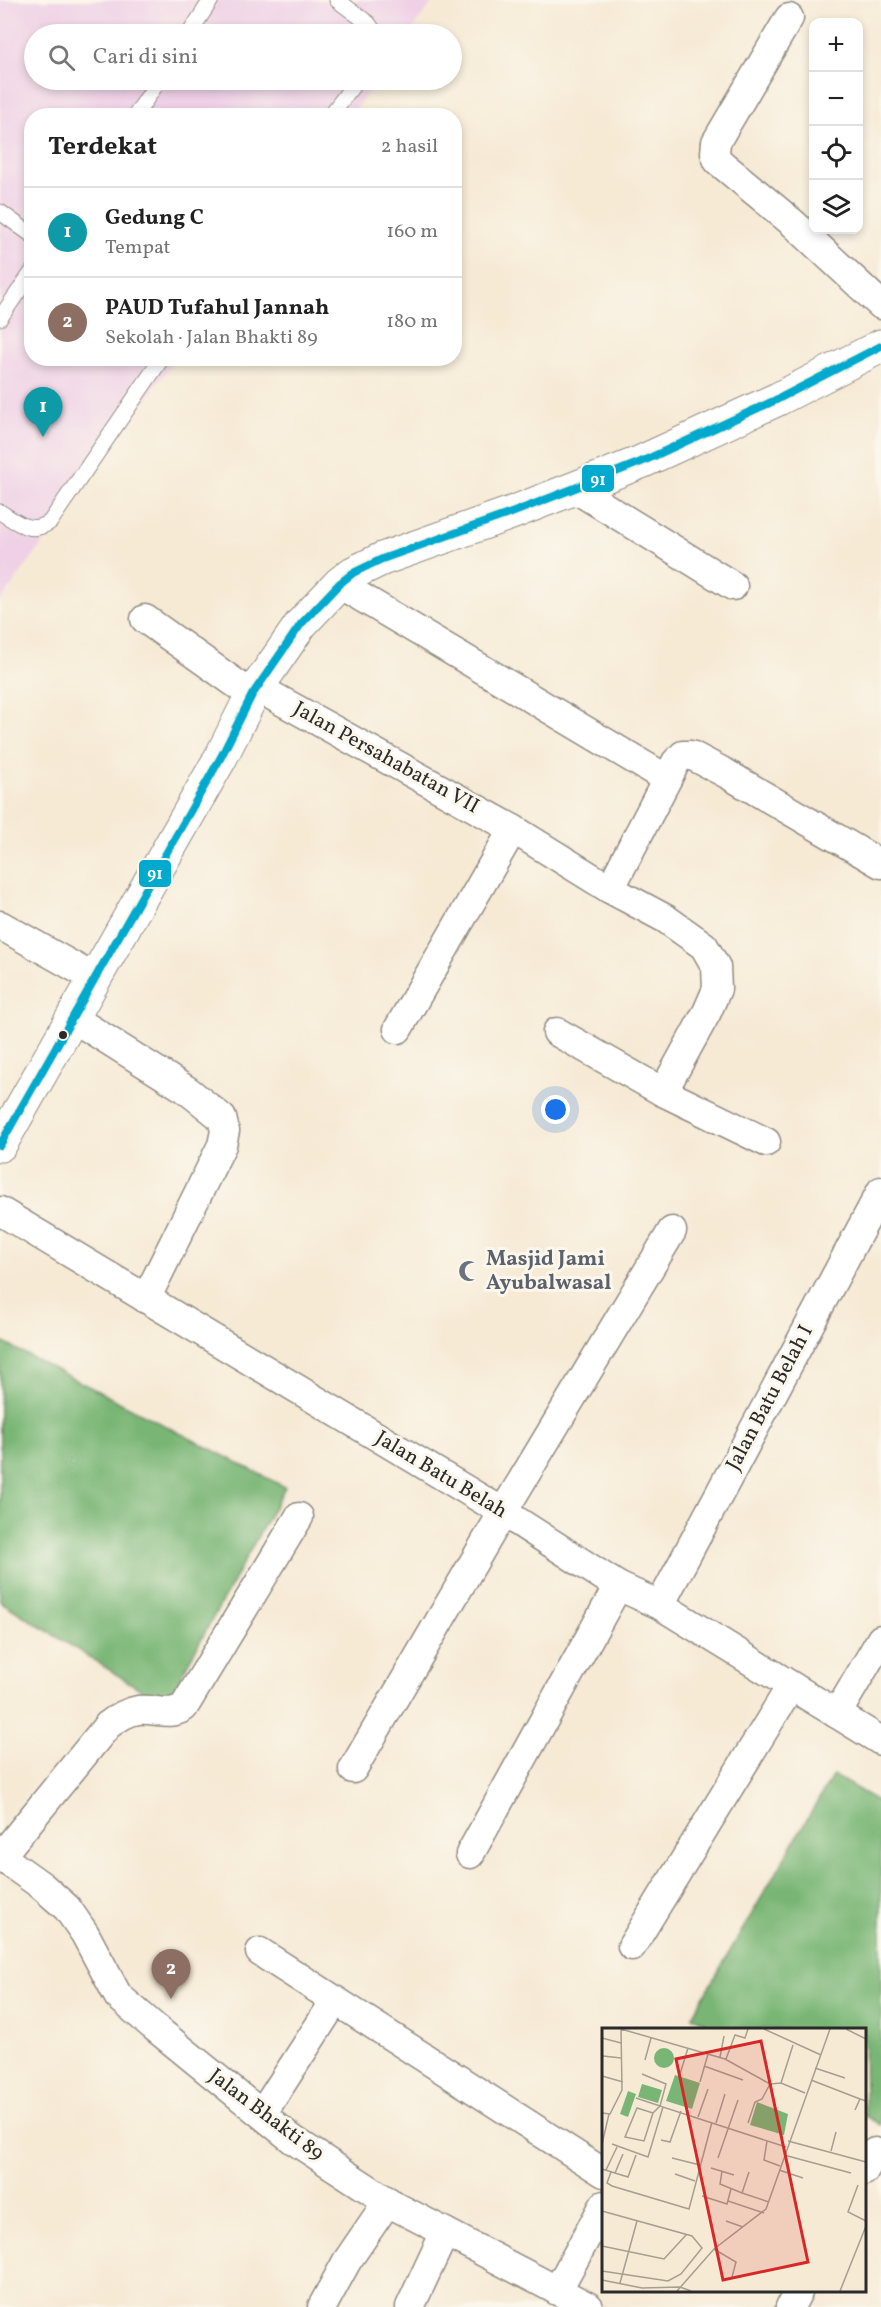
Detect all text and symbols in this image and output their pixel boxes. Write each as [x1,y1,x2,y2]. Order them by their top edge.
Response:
map controls [809,18,863,234]
button: + [809,18,863,72]
search box [24,24,462,90]
icon: search [45,41,78,74]
text: Cari di sini [93,42,198,73]
button: − [809,72,863,126]
button: locate [809,126,863,180]
text: Terdekat [48,129,157,165]
text: 2 hasil [381,133,438,161]
button: layers [809,180,863,234]
text: Gedung C [105,203,204,234]
text: 1 [63,218,72,246]
text: 160 m [386,218,438,246]
text: Tempat [105,234,171,262]
text: PAUD Tufahul Jannah [105,293,329,324]
text: 2 [62,308,73,336]
text: 180 m [386,308,438,336]
text: Sekolah · Jalan Bhakti 89 [105,324,318,352]
pin: 1 [24,388,63,437]
line badge: 91 [581,464,615,493]
text: 91 [590,470,606,492]
street label: Jalan Persahabatan VII [288,695,484,821]
line badge: 91 [138,859,172,888]
text: 91 [147,864,163,886]
unlabelled marker [57,1029,69,1041]
your location [541,1095,570,1124]
place label: Masjid Jami Ayubalwasal [486,1245,611,1298]
mosque icon: Masjid Jami Ayubalwasal [457,1259,481,1283]
street label: Jalan Batu Belah I [719,1320,821,1476]
street label: Jalan Batu Belah [369,1424,513,1526]
pin: 2 [152,1950,190,1999]
inset map [602,2028,866,2292]
street label: Jalan Bhakti 89 [202,2062,330,2168]

